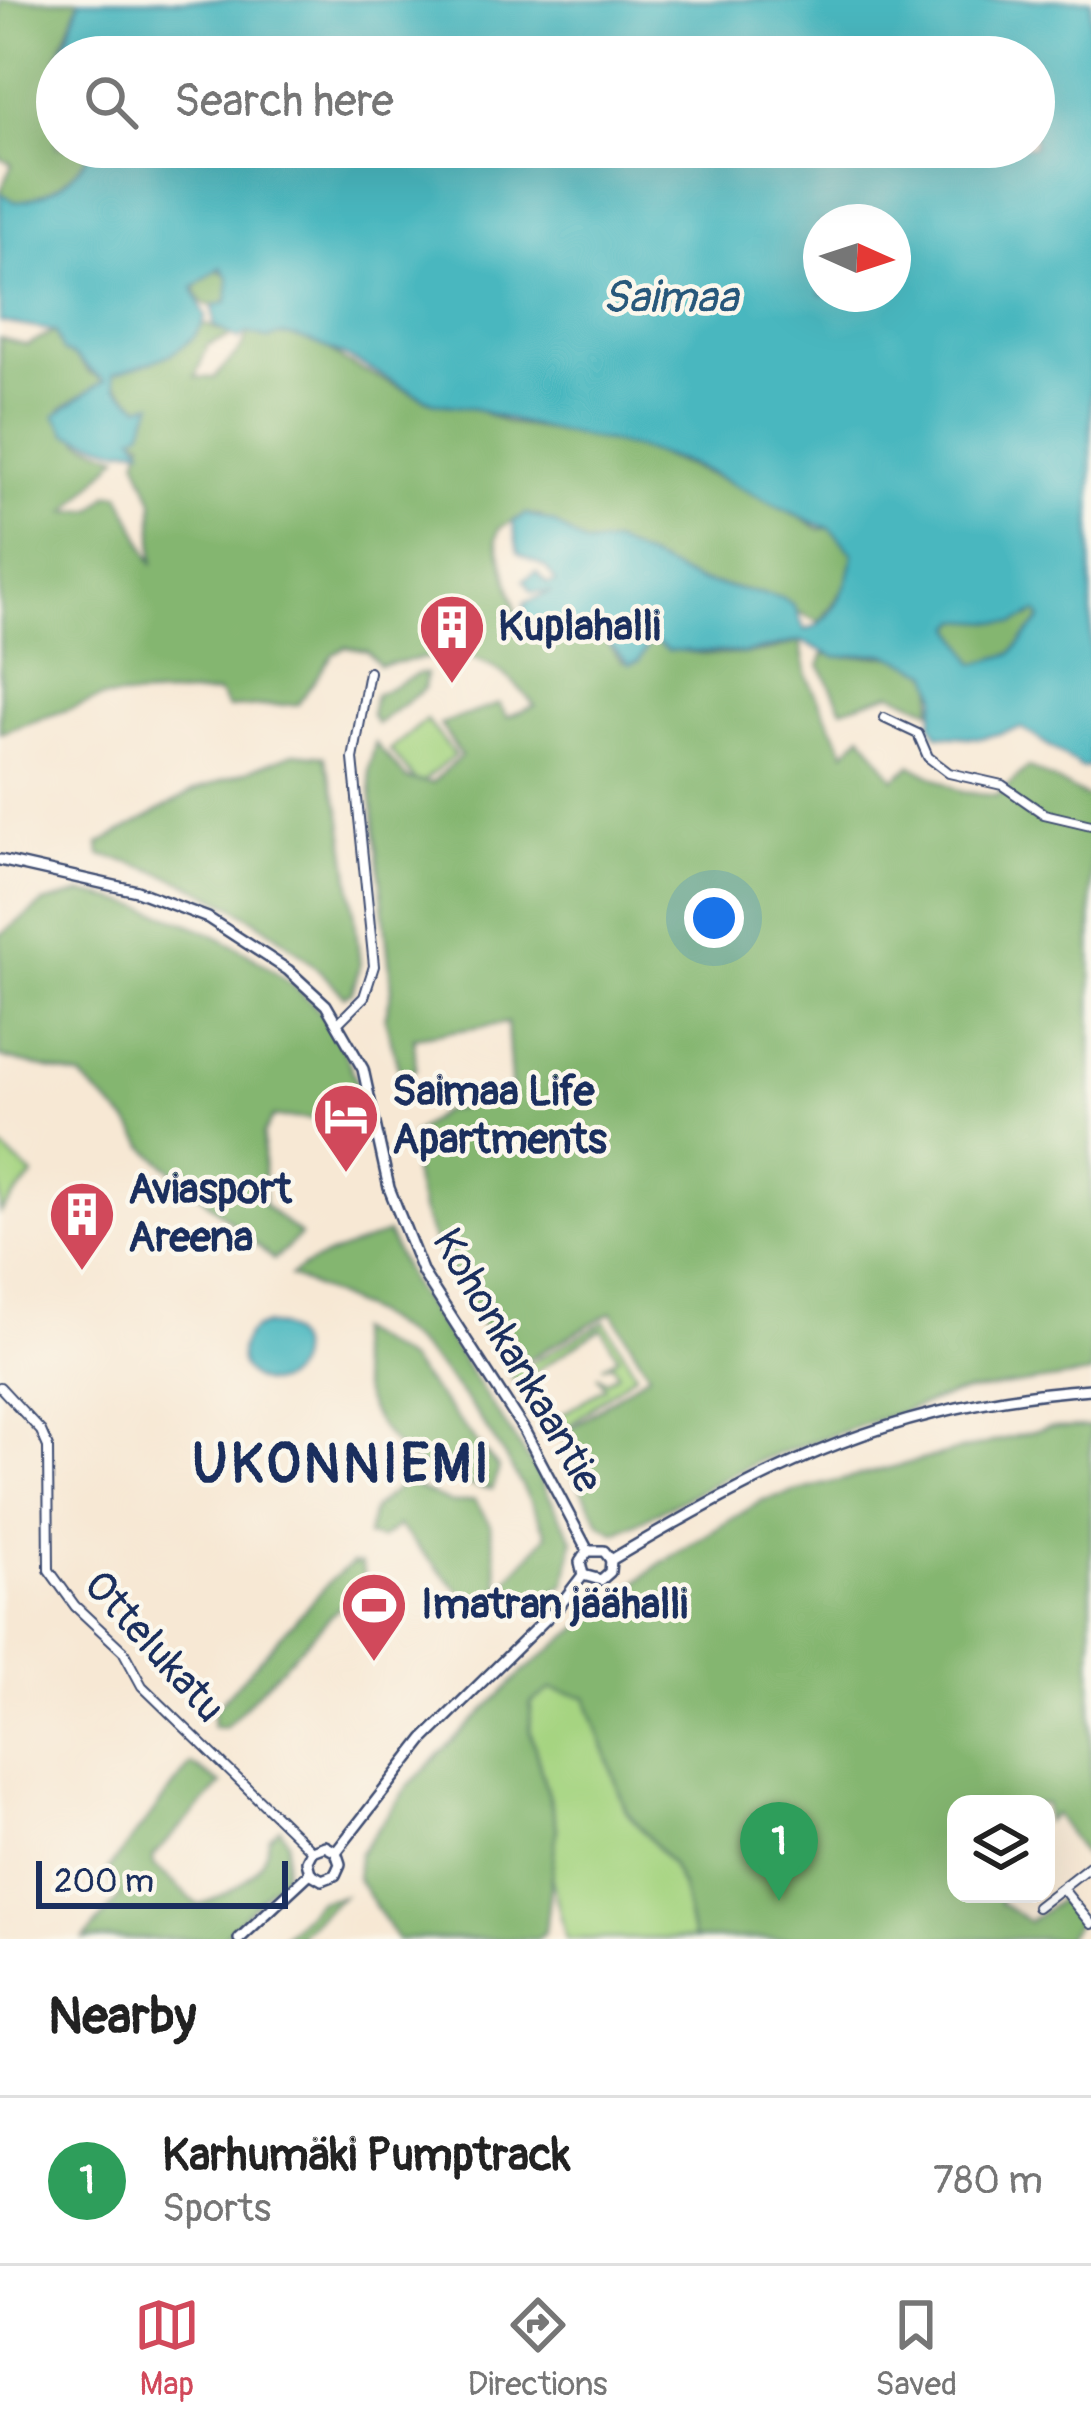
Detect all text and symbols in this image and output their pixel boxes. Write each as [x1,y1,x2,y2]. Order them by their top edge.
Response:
search box [36,36,1055,168]
icon: search [78,69,144,135]
text: Search here [174,74,394,130]
north arrow [803,204,911,312]
water label: Saimaa [602,270,740,326]
building icon: Kuplahalli [417,592,487,686]
place label: Kuplahalli [498,601,661,653]
your location [684,888,744,948]
place label: Saimaa Life Apartments [392,1066,607,1166]
hotel icon: Saimaa Life Apartments [311,1081,381,1175]
place label: Aviasport Areena [128,1164,293,1264]
building icon: Aviasport Areena [47,1179,117,1273]
street label: Kohonkankaantie [420,1219,614,1503]
district label: UKONNIEMI [192,1431,492,1499]
street label: Ottelukatu [72,1560,236,1734]
sports icon: Imatran jäähalli [339,1570,409,1664]
place label: Imatran jäähalli [421,1579,688,1631]
map controls [947,1795,1055,1903]
button: layers [947,1795,1055,1903]
pin: 1 [740,1802,818,1901]
scale bar [36,1855,288,1908]
text: 200 m [54,1861,154,1902]
text: Nearby [48,1985,196,2049]
text: Karhumäki Pumptrack [162,2128,571,2184]
text: 1 [79,2156,95,2205]
text: 780 m [933,2156,1043,2205]
text: Sports [162,2184,271,2233]
tab: Map [134,2292,200,2405]
tab: Directions [468,2292,608,2405]
tab: Saved [875,2292,957,2405]

